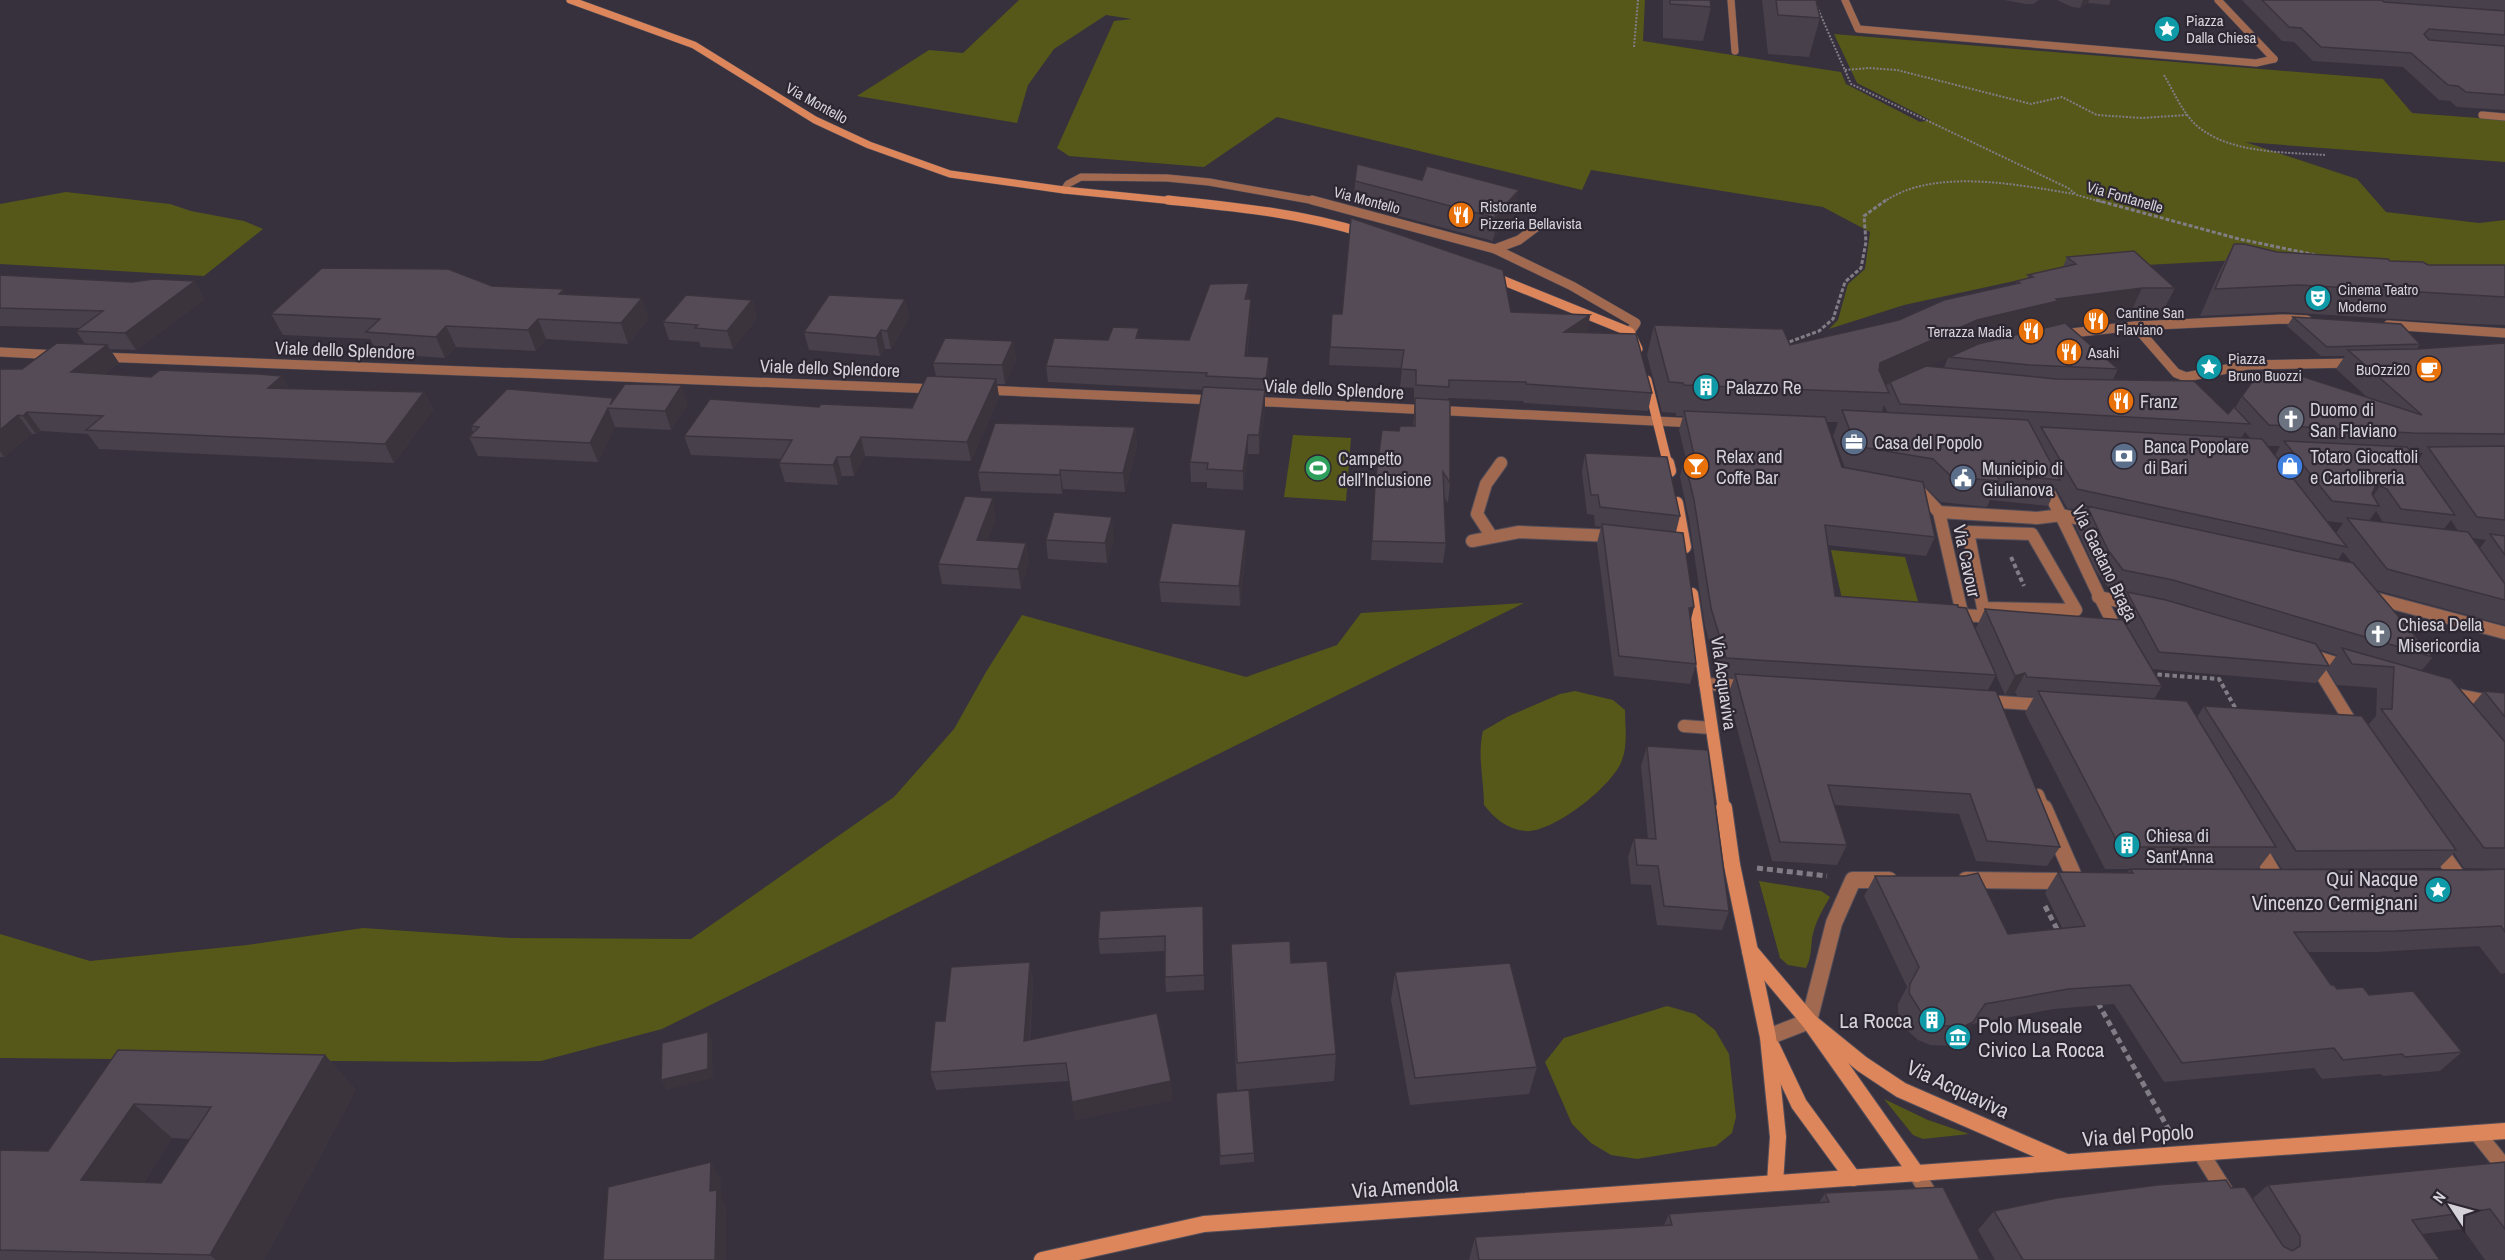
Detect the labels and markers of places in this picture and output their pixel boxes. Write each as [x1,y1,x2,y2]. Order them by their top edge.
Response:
place label: Piazza Dalla Chiesa [2186,10,2257,48]
place icon: Piazza Dalla Chiesa [2152,14,2182,44]
place label: Ristorante Pizzeria Bellavista [1480,196,1582,234]
restaurant icon: Ristorante Pizzeria Bellavista [1446,200,1476,230]
place label: Cinema Teatro Moderno [2338,279,2419,317]
theatre icon: Cinema Teatro Moderno [2303,283,2333,313]
place label: Cantine San Flaviano [2116,302,2184,340]
restaurant icon: Cantine San Flaviano [2081,306,2111,336]
restaurant icon: Terrazza Madia [2016,316,2046,346]
place label: Terrazza Madia [1927,321,2012,342]
restaurant icon: Asahi [2054,337,2084,367]
place label: Asahi [2087,342,2119,363]
place label: Piazza Bruno Buozzi [2228,348,2302,386]
place icon: Piazza Bruno Buozzi [2194,352,2224,382]
cafe icon: BuOzzi20 [2414,354,2444,384]
place label: BuOzzi20 [2356,359,2410,380]
building icon: Palazzo Re [1691,372,1721,402]
place label: Palazzo Re [1726,375,1801,400]
restaurant icon: Franz [2106,386,2136,416]
place label: Franz [2140,389,2178,414]
place label: Duomo di San Flaviano [2310,397,2397,443]
church icon: Duomo di San Flaviano [2276,404,2306,434]
office icon: Casa del Popolo [1839,427,1869,457]
place label: Casa del Popolo [1874,430,1982,455]
place label: Banca Popolare di Bari [2144,434,2249,480]
bank icon: Banca Popolare di Bari [2109,441,2139,471]
place label: Relax and Coffe Bar [1716,444,1782,490]
place label: Totaro Giocattoli e Cartolibreria [2310,444,2418,490]
place label: Campetto dell’Inclusione [1338,446,1432,492]
bar icon: Relax and Coffe Bar [1681,451,1711,481]
shop icon: Totaro Giocattoli e Cartolibreria [2275,451,2305,481]
sports icon: Campetto dell’Inclusione [1303,453,1333,483]
place label: Municipio di Giulianova [1982,456,2063,502]
public building icon: Municipio di Giulianova [1948,463,1978,493]
place label: Chiesa Della Misericordia [2398,612,2483,658]
church icon: Chiesa Della Misericordia [2363,619,2393,649]
place label: Chiesa di Sant'Anna [2146,823,2214,869]
building icon: Chiesa di Sant'Anna [2112,830,2142,860]
place label: Qui Nacque Vincenzo Cermignani [2252,864,2418,917]
place icon: Qui Nacque Vincenzo Cermignani [2423,875,2453,905]
building icon: La Rocca [1917,1005,1947,1035]
place label: La Rocca [1839,1006,1912,1035]
place label: Polo Museale Civico La Rocca [1978,1011,2105,1064]
museum icon: Polo Museale Civico La Rocca [1943,1022,1973,1052]

